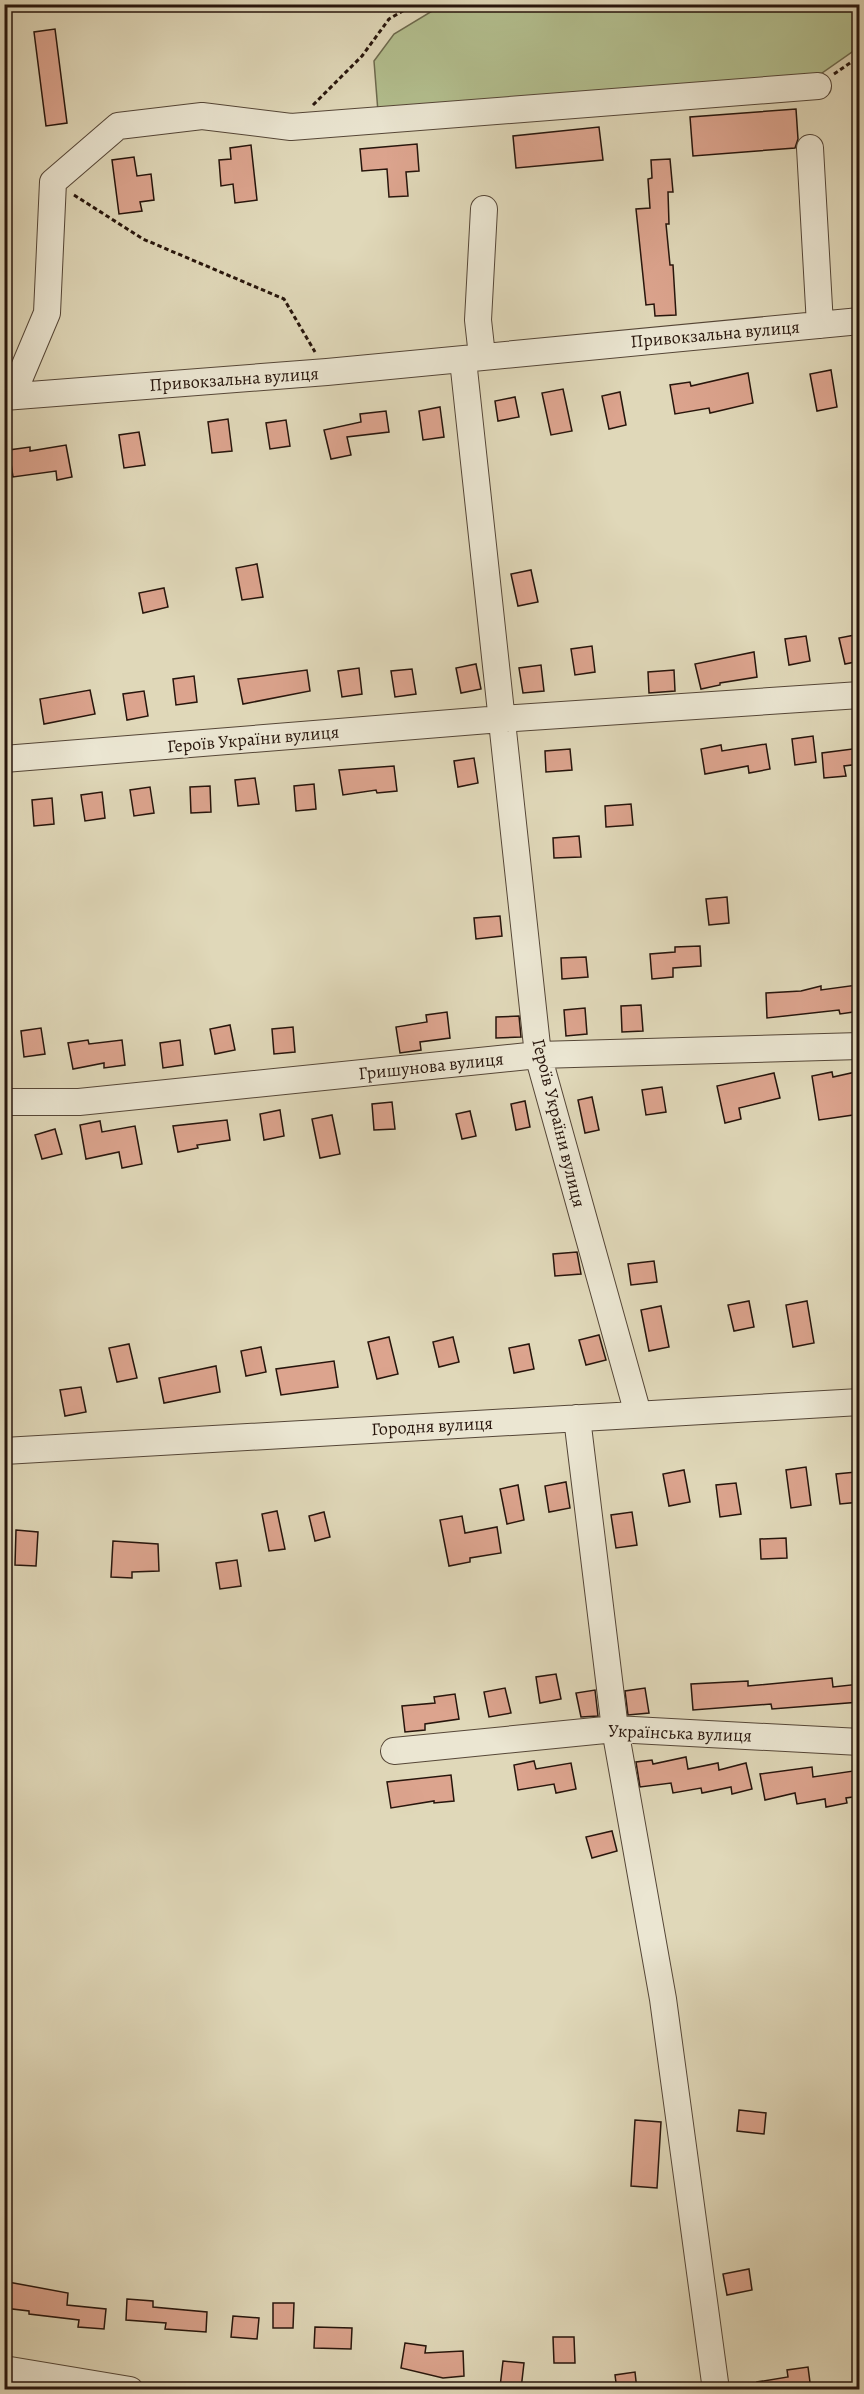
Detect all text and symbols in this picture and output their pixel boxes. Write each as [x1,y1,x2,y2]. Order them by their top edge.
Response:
street label: Привокзальна вулиця [629,315,801,353]
street label: Привокзальна вулиця [148,361,320,397]
street label: Героїв України вулиця [166,720,340,758]
street label: Героїв України вулиця [526,1036,592,1210]
street label: Гришунова вулиця [357,1046,505,1086]
street label: Городня вулиця [371,1411,493,1441]
street label: Українська вулиця [608,1718,752,1748]

